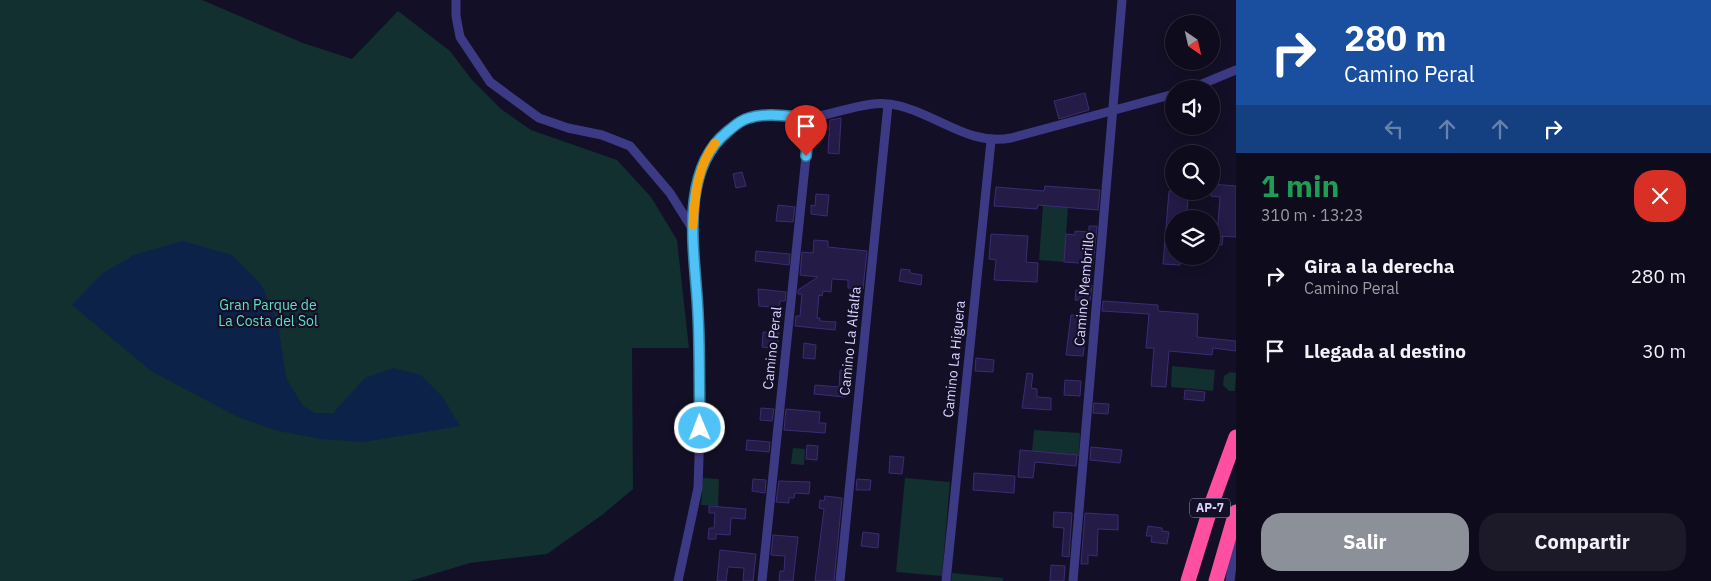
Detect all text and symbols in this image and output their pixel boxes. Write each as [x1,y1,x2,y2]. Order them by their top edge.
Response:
north arrow [1165,15,1220,70]
map controls [1165,15,1220,265]
text: 280 m [1344,15,1447,61]
icon: right [1261,20,1326,85]
text: Camino Peral [1344,59,1475,88]
button: sound [1165,80,1220,135]
pin [785,105,827,156]
icon: arrive [792,112,820,140]
icon: left [1380,115,1408,143]
icon: ahead [1433,115,1461,143]
icon: ahead [1486,115,1514,143]
icon: right [1539,115,1567,143]
button: search [1165,145,1220,200]
text: 1 min [1261,166,1339,205]
button: close [1634,170,1686,222]
text: 310 m · 13:23 [1261,205,1363,225]
button: layers [1165,210,1220,265]
street label: Camino Membrillo [1070,231,1098,347]
text: Gira a la derecha [1304,254,1455,278]
icon: right [1261,262,1289,290]
text: 280 m [1631,264,1686,288]
text: Camino Peral [1304,278,1399,298]
street label: Camino La Alfalfa [835,285,865,396]
park label: Gran Parque de La Costa del Sol [218,296,318,330]
street label: Camino La Higuera [939,299,969,418]
street label: Camino Peral [759,305,785,390]
icon: arrive [1261,337,1289,365]
text: Llegada al destino [1304,339,1466,363]
text: 30 m [1642,339,1686,363]
position arrow [673,401,725,453]
road number: AP-7 [1190,498,1230,518]
button: Salir [1261,513,1469,571]
button: Compartir [1479,513,1686,571]

